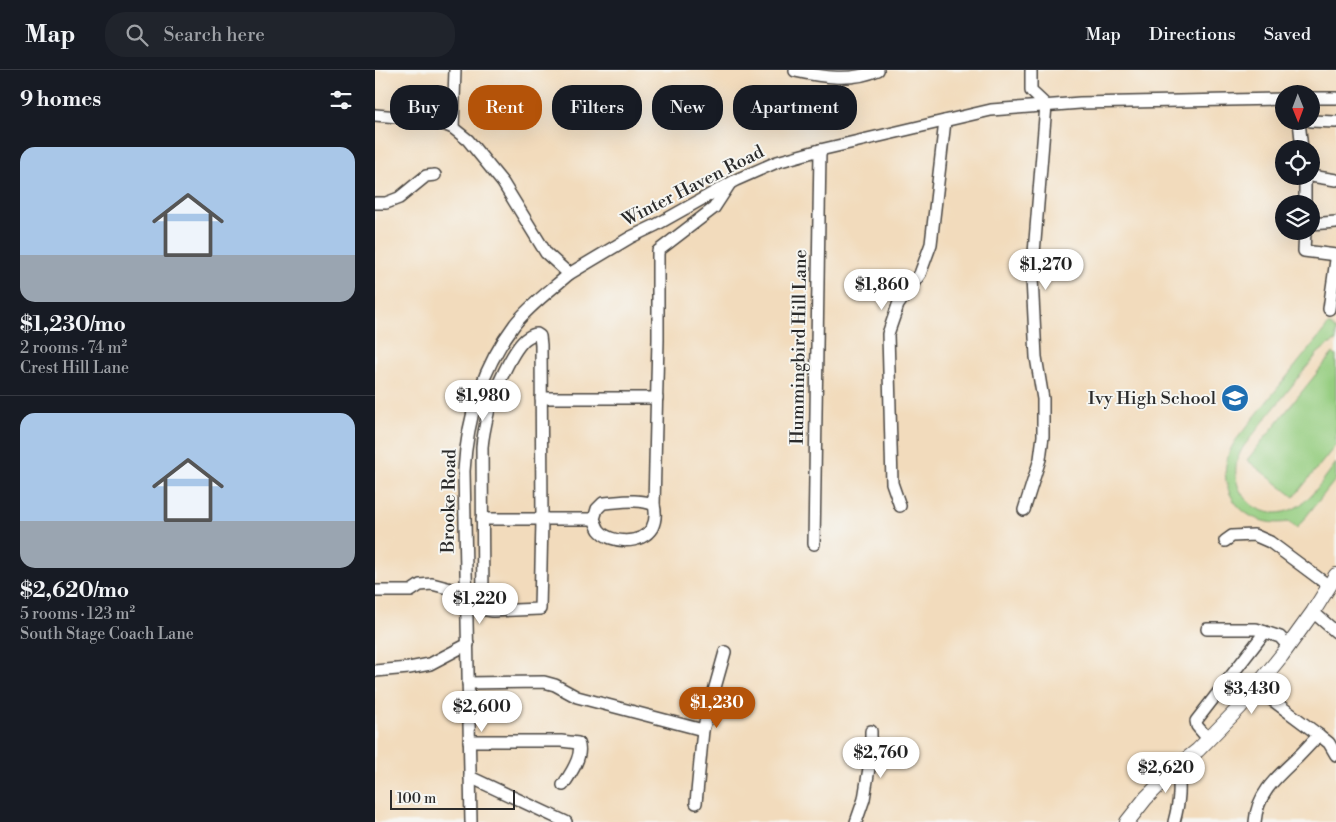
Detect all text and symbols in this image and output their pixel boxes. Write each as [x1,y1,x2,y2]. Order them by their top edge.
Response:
search box [105,12,455,57]
text: Map [25,20,75,50]
icon: search [123,21,151,49]
text: Search here [163,23,265,47]
text: Map [1085,23,1121,46]
text: Directions [1149,23,1236,46]
text: Saved [1264,23,1311,46]
chip: Buy [390,85,458,130]
chip: Rent [468,85,542,130]
chip: Filters [552,85,642,130]
chip: New [652,85,723,130]
chip: Apartment [733,85,857,130]
north arrow [1275,85,1320,130]
map controls [1275,85,1320,240]
icon: filters [327,86,355,114]
text: 9 homes [20,87,101,113]
street label: Winter Haven Road [617,140,769,232]
button: locate [1275,140,1320,185]
icon: home [143,180,233,270]
button: layers [1275,195,1320,240]
pin: $1,270 [1005,248,1087,291]
street label: Hummingbird Hill Lane [786,249,812,445]
text: $1,270 [1020,255,1072,275]
pin: $1,860 [841,268,923,311]
text: $1,860 [855,275,909,295]
text: $1,230/mo [20,312,126,338]
text: 2 rooms · 74 m² [20,338,127,358]
text: Crest Hill Lane [20,358,129,378]
pin: $1,980 [442,380,524,422]
school or university icon: Ivy High School [1220,383,1250,413]
text: $1,980 [456,386,510,406]
place label: Ivy High School [1088,387,1217,410]
icon: home [143,445,233,535]
street label: Brooke Road [437,448,461,554]
text: $2,620/mo [20,578,129,604]
pin: $1,220 [439,582,521,625]
text: $1,220 [453,589,507,609]
text: 5 rooms · 123 m² [20,604,135,624]
text: South Stage Coach Lane [20,624,194,644]
pin: $3,430 [1211,672,1293,715]
text: $3,430 [1224,679,1280,699]
pin: $1,230 [676,686,758,729]
pin: $2,600 [441,690,523,733]
text: $1,230 [690,693,744,713]
text: $2,600 [453,697,511,717]
pin: $2,760 [840,736,922,779]
text: $2,760 [854,743,908,763]
pin: $2,620 [1125,752,1207,794]
text: $2,620 [1138,758,1194,778]
scale bar [390,787,515,810]
text: 100 m [397,790,436,808]

